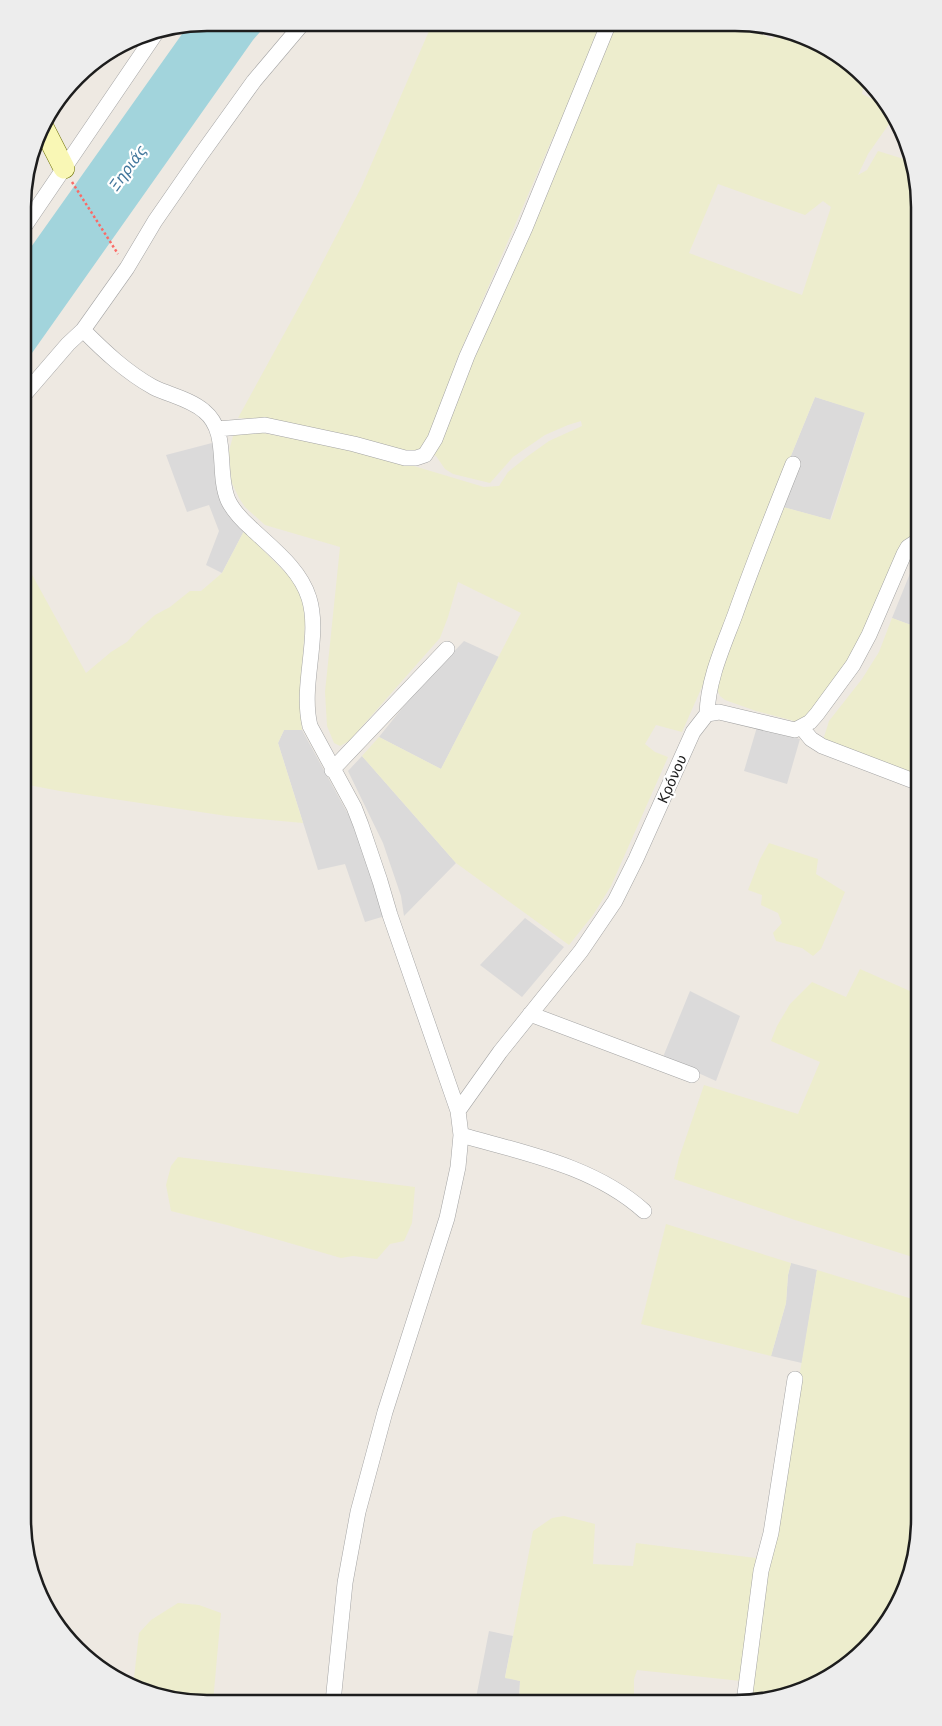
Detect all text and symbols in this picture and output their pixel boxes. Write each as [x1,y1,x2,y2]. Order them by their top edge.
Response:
water label: Ξηριάς [105,141,151,194]
street label: Κρόνου [654,752,690,806]

